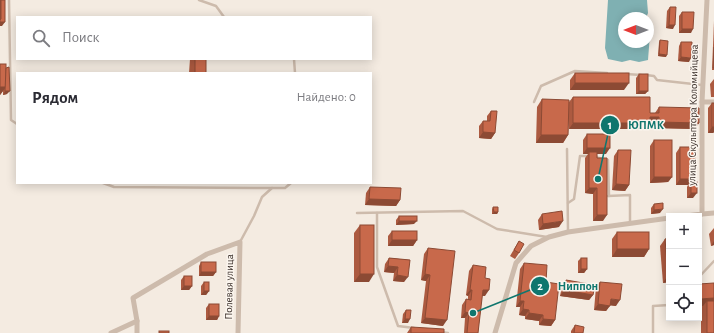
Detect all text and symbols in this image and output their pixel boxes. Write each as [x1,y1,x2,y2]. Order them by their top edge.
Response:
north arrow [618,12,654,48]
search box [16,16,372,60]
icon: search [30,27,52,49]
text: Поиск [62,30,100,45]
street label: улица Скульптора Коломийцева [686,44,700,187]
text: Рядом [32,89,78,106]
text: Найдено: 0 [297,91,356,104]
callout: ЮПМК [600,113,672,137]
text: 1 [608,119,612,131]
text: ЮПМК [628,119,665,131]
map controls [666,213,702,321]
button: + [666,213,702,249]
button: − [666,249,702,285]
street label: Полевая улица [223,254,235,320]
callout: Ниппон [530,274,606,298]
text: 2 [537,280,543,292]
text: Ниппон [558,280,598,292]
button: locate [666,285,702,321]

